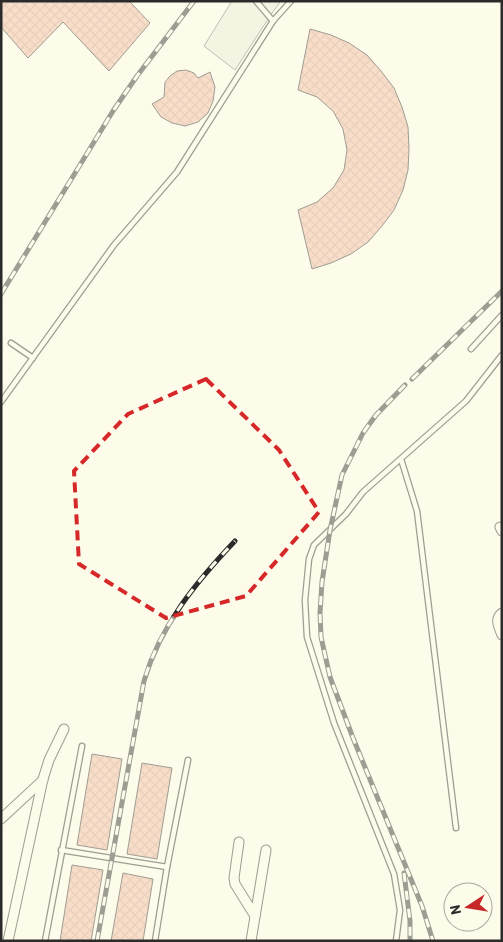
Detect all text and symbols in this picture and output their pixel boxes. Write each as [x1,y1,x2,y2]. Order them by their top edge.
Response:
north arrow [443,882,493,932]
text: N [446,903,464,916]

